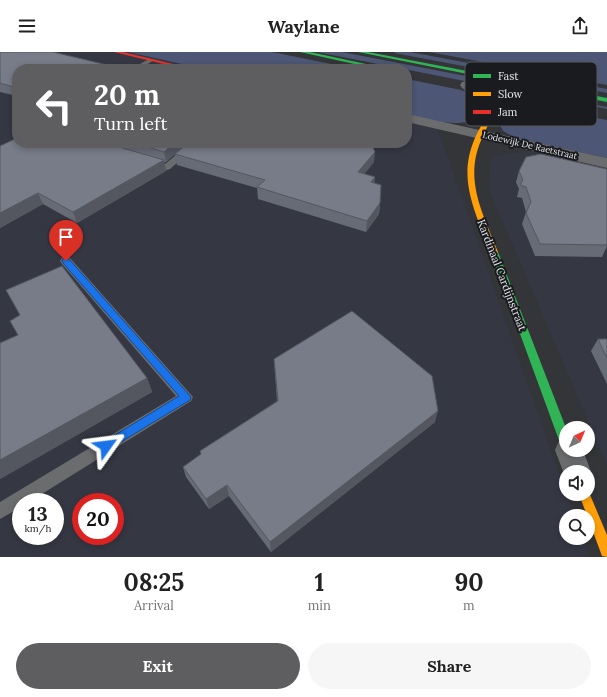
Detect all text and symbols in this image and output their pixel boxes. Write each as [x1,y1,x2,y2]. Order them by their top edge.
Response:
icon: menu [16,15,38,37]
text: Waylane [267,15,340,38]
icon: share [569,15,591,37]
legend [465,62,597,126]
text: Fast [498,69,519,83]
text: 20 m [94,77,160,113]
icon: left [28,80,80,132]
text: Slow [498,87,523,101]
text: Jam [497,105,518,119]
text: Turn left [94,112,167,135]
street label: Lodewijk De Raetstraat [482,129,579,161]
street label: Kardinaal Cardijnstraat [474,217,530,333]
pin [49,220,83,261]
icon: arrive [55,226,77,248]
north arrow [559,421,595,457]
map controls [559,421,595,545]
position arrow [85,425,127,467]
button: sound [559,465,595,501]
speed limit sign: 20 [72,493,124,545]
text: 13 [28,501,48,526]
button: search [559,509,595,545]
text: km/h [24,522,52,535]
text: 08:25 [123,567,184,598]
text: 1 [314,567,324,598]
text: 90 [454,567,483,598]
text: Arrival [134,597,174,614]
text: min [308,597,331,614]
text: m [463,597,475,614]
button: Exit [16,643,300,689]
button: Share [308,643,591,689]

